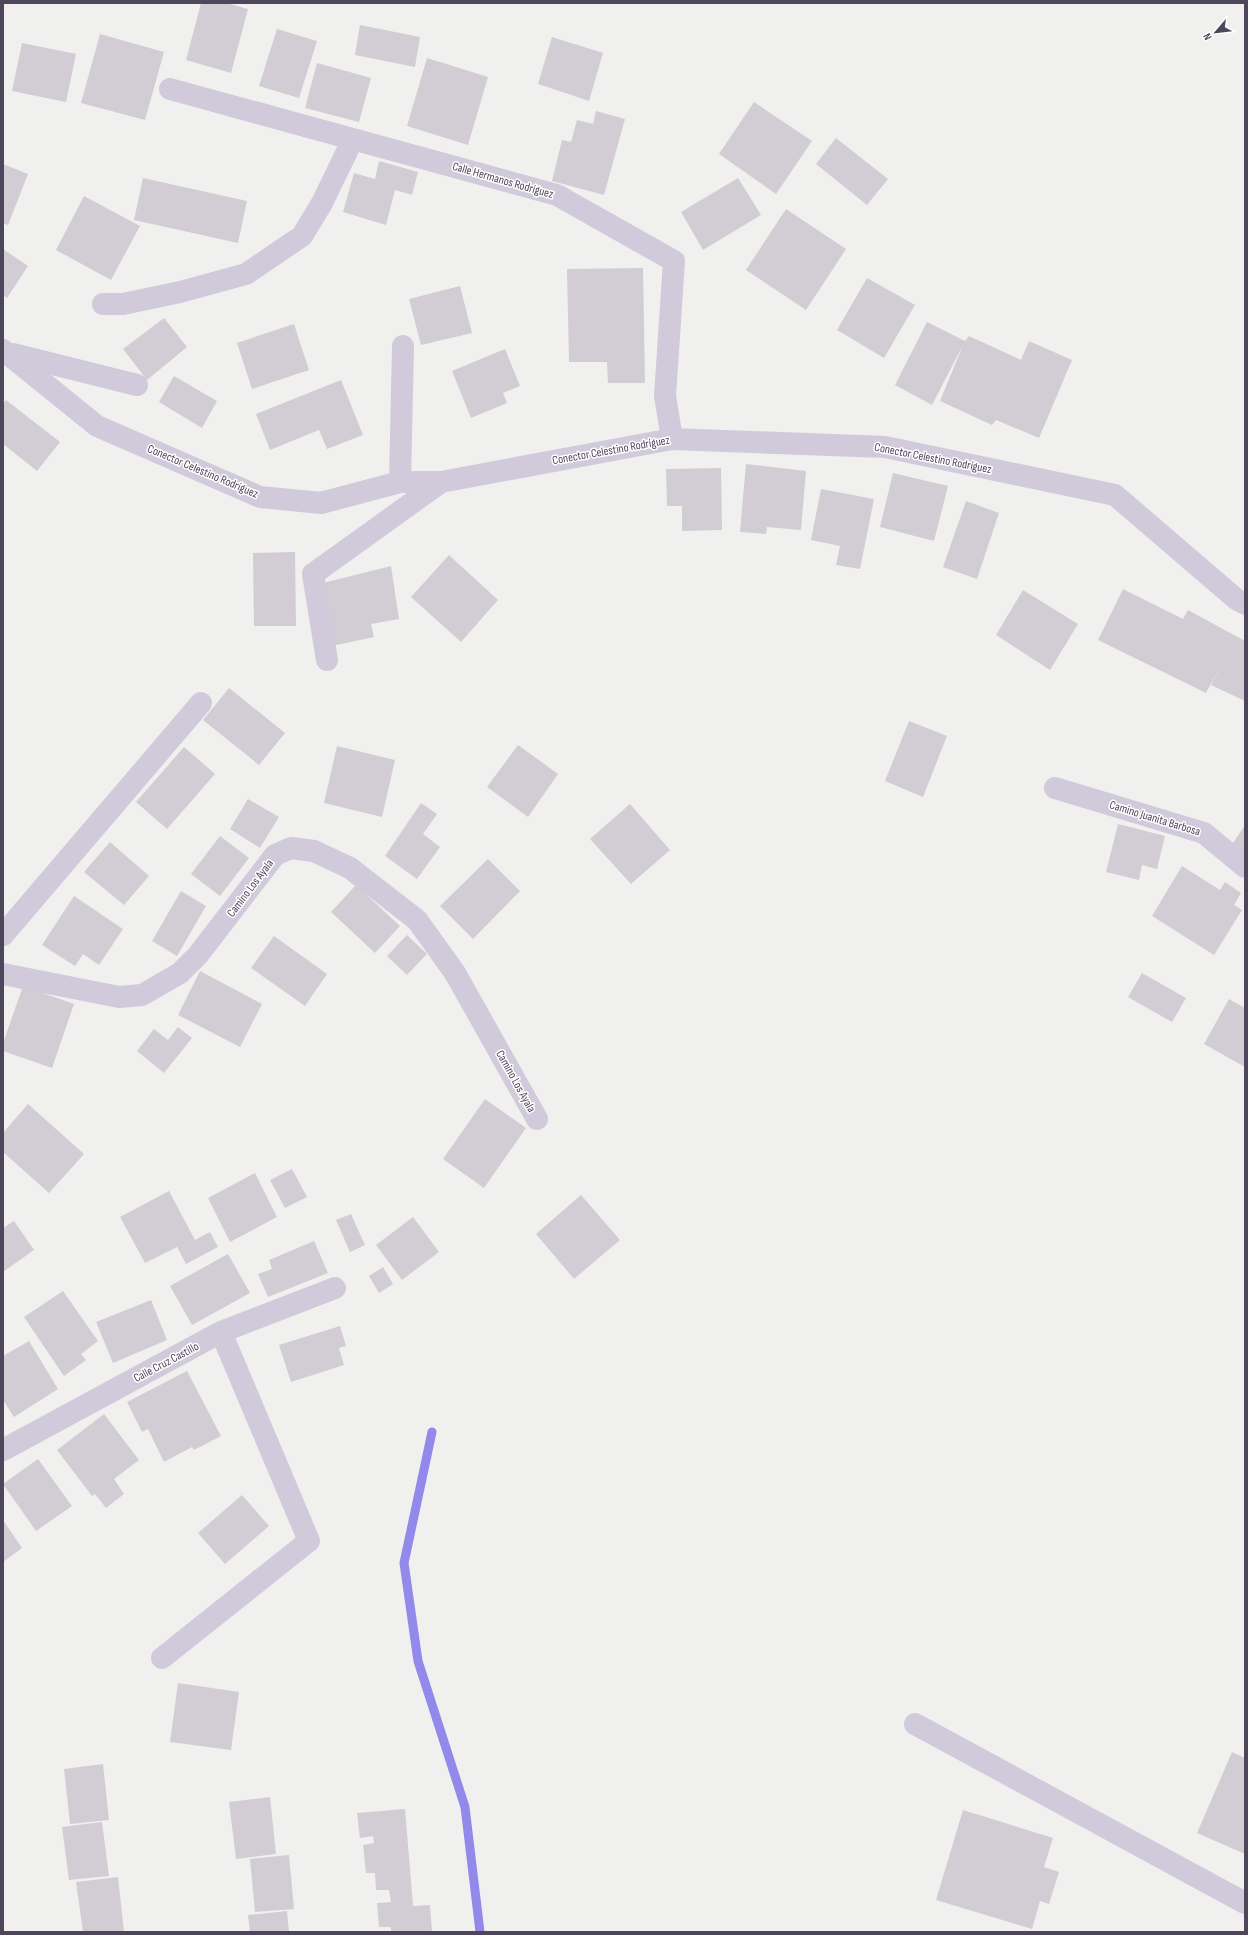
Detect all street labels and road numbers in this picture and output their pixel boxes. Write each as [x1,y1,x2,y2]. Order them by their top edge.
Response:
street label: Calle Hermanos Rodríguez [451,159,556,202]
street label: Conector Celestino Rodríguez [551,433,672,468]
street label: Conector Celestino Rodríguez [873,440,993,477]
street label: Conector Celestino Rodríguez [145,441,261,502]
street label: Camino Juanita Barbosa [1108,798,1202,840]
street label: Camino Los Ayala [224,856,277,920]
street label: Camino Los Ayala [492,1048,539,1115]
street label: Calle Cruz Castillo [131,1339,201,1386]

